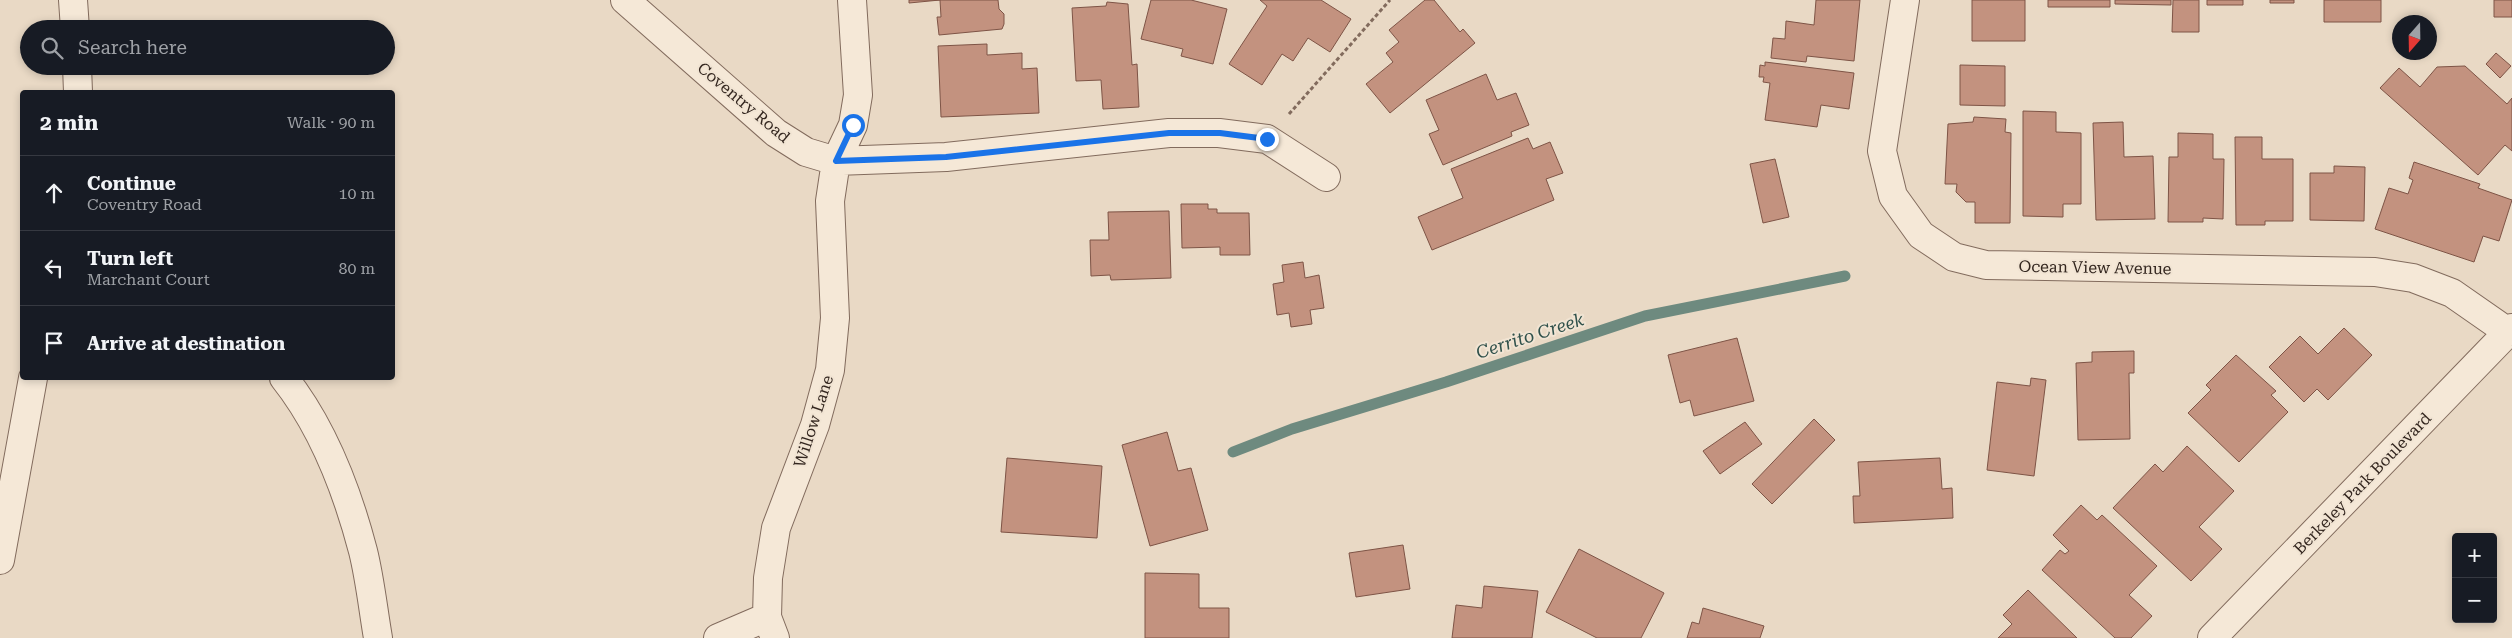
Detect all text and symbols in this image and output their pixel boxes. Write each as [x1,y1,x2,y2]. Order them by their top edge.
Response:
north arrow [2392,15,2437,60]
search box [20,20,395,75]
icon: search [38,34,66,62]
text: Search here [78,36,187,59]
street label: Coventry Road [694,58,794,147]
text: 2 min [40,111,98,135]
text: Walk · 90 m [287,113,375,132]
route start [842,114,865,137]
route end [1256,128,1279,151]
text: Continue [87,172,176,195]
icon: ahead [40,179,68,207]
text: 10 m [338,184,375,203]
text: Coventry Road [87,195,202,214]
text: Turn left [87,247,173,270]
icon: left [40,254,68,282]
street label: Ocean View Avenue [2018,257,2172,278]
text: 80 m [338,259,375,278]
text: Marchant Court [87,270,210,289]
water label: Cerrito Creek [1473,308,1587,363]
icon: arrive [40,329,68,357]
text: Arrive at destination [87,332,285,355]
street label: Willow Lane [790,372,837,470]
street label: Berkeley Park Boulevard [2290,409,2435,558]
map controls [2452,533,2497,623]
button: + [2452,533,2497,578]
button: − [2452,578,2497,623]

